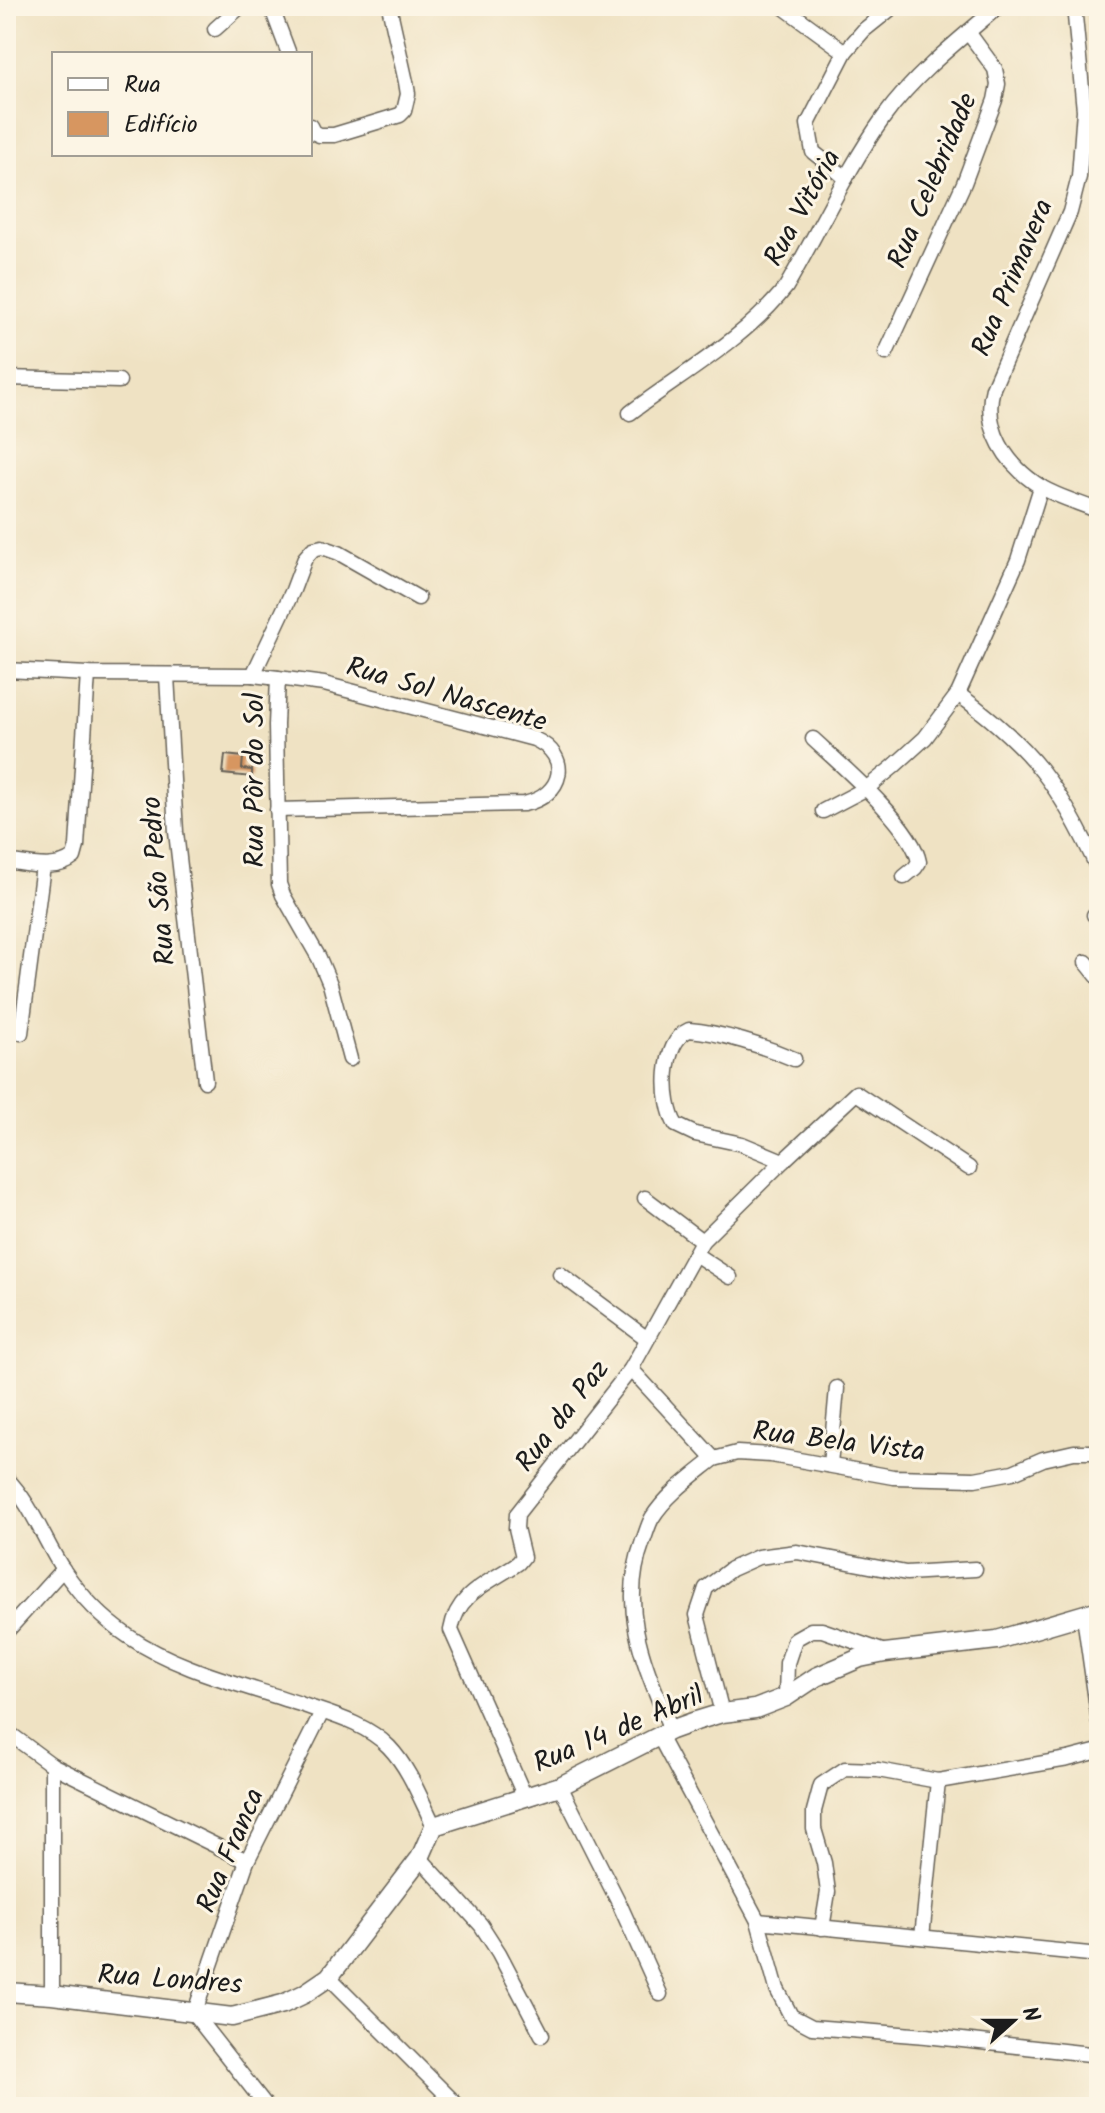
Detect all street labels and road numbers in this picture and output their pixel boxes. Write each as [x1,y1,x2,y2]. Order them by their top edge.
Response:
street label: Rua Celebridade [876,86,991,276]
street label: Rua Vitória [752,141,854,275]
street label: Rua Primavera [960,192,1067,364]
street label: Rua Sol Nascente [340,645,553,746]
street label: Rua Pôr do Sol [233,692,278,867]
street label: Rua São Pedro [130,794,189,967]
street label: Rua da Paz [504,1350,622,1483]
street label: Rua Bela Vista [750,1410,927,1475]
street label: Rua 14 de Abril [526,1674,712,1787]
street label: Rua Franca [185,1782,278,1920]
street label: Rua Londres [96,1953,244,2008]

